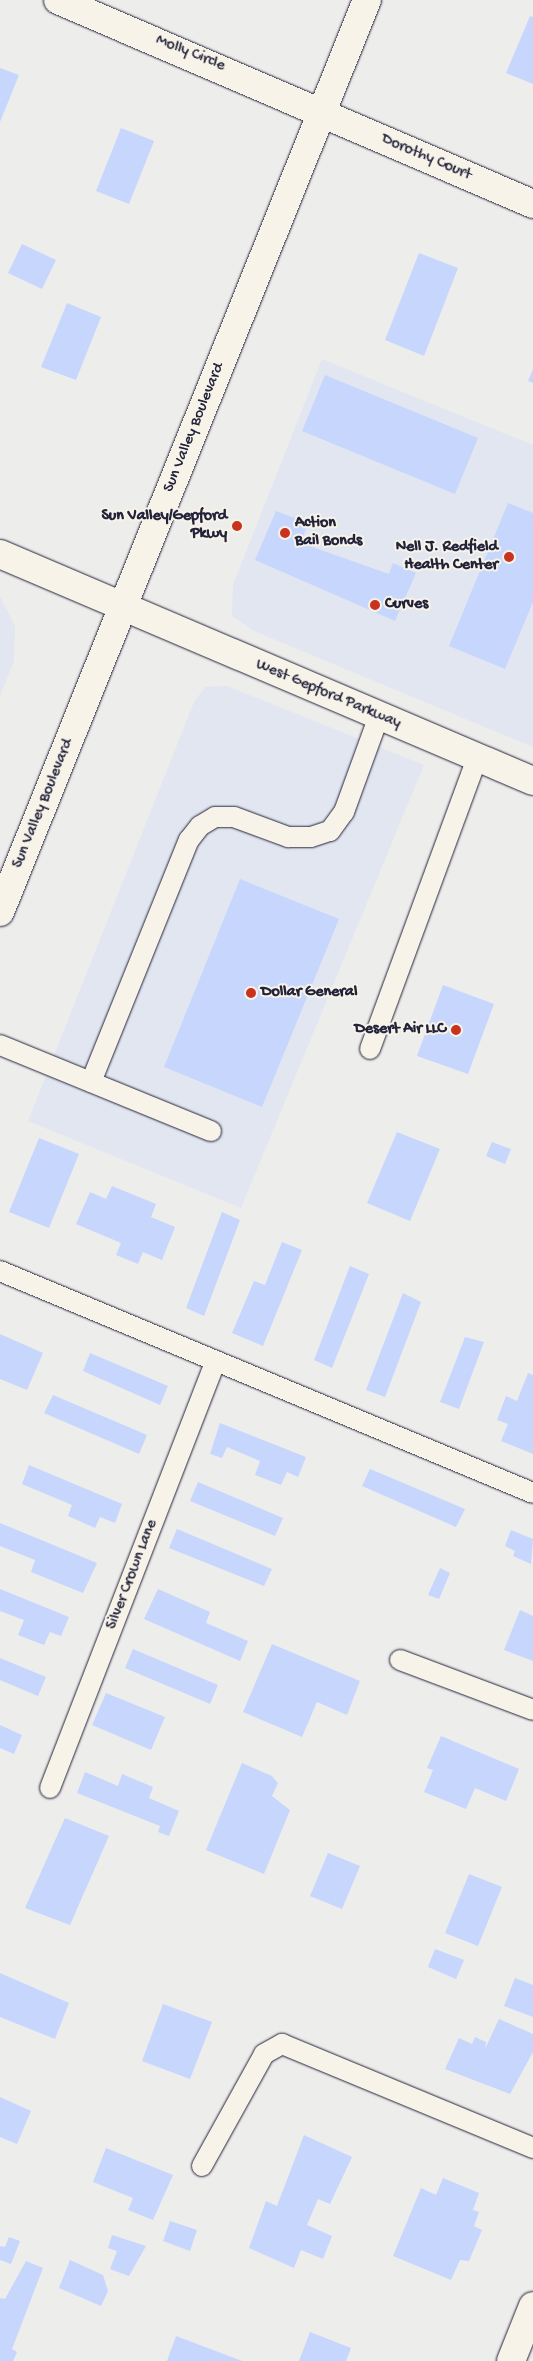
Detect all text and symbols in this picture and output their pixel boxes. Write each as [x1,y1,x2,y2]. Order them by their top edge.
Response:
street label: Molly Circle [152,31,228,77]
street label: Dorothy Court [378,130,474,186]
street label: Sun Valley Boulevard [160,361,230,495]
place label: Sun Valley/Gepford Pkwy [101,507,227,545]
place label: Action Bail Bonds [295,514,362,552]
marker: Sun Valley/Gepford Pkwy [231,520,243,532]
marker: Action Bail Bonds [279,527,291,539]
place label: Nell J. Redfield Health Center [396,538,498,576]
marker: Nell J. Redfield Health Center [502,550,516,564]
place label: Curves [385,595,428,615]
marker: Curves [369,599,381,611]
street label: West Gepford Parkway [252,656,404,734]
street label: Sun Valley Boulevard [9,737,79,871]
place label: Dollar General [261,983,357,1003]
marker: Dollar General [245,987,257,999]
place label: Desert Air LLC [354,1020,446,1040]
marker: Desert Air LLC [450,1024,462,1036]
street label: Silver Crown Lane [103,1517,163,1633]

